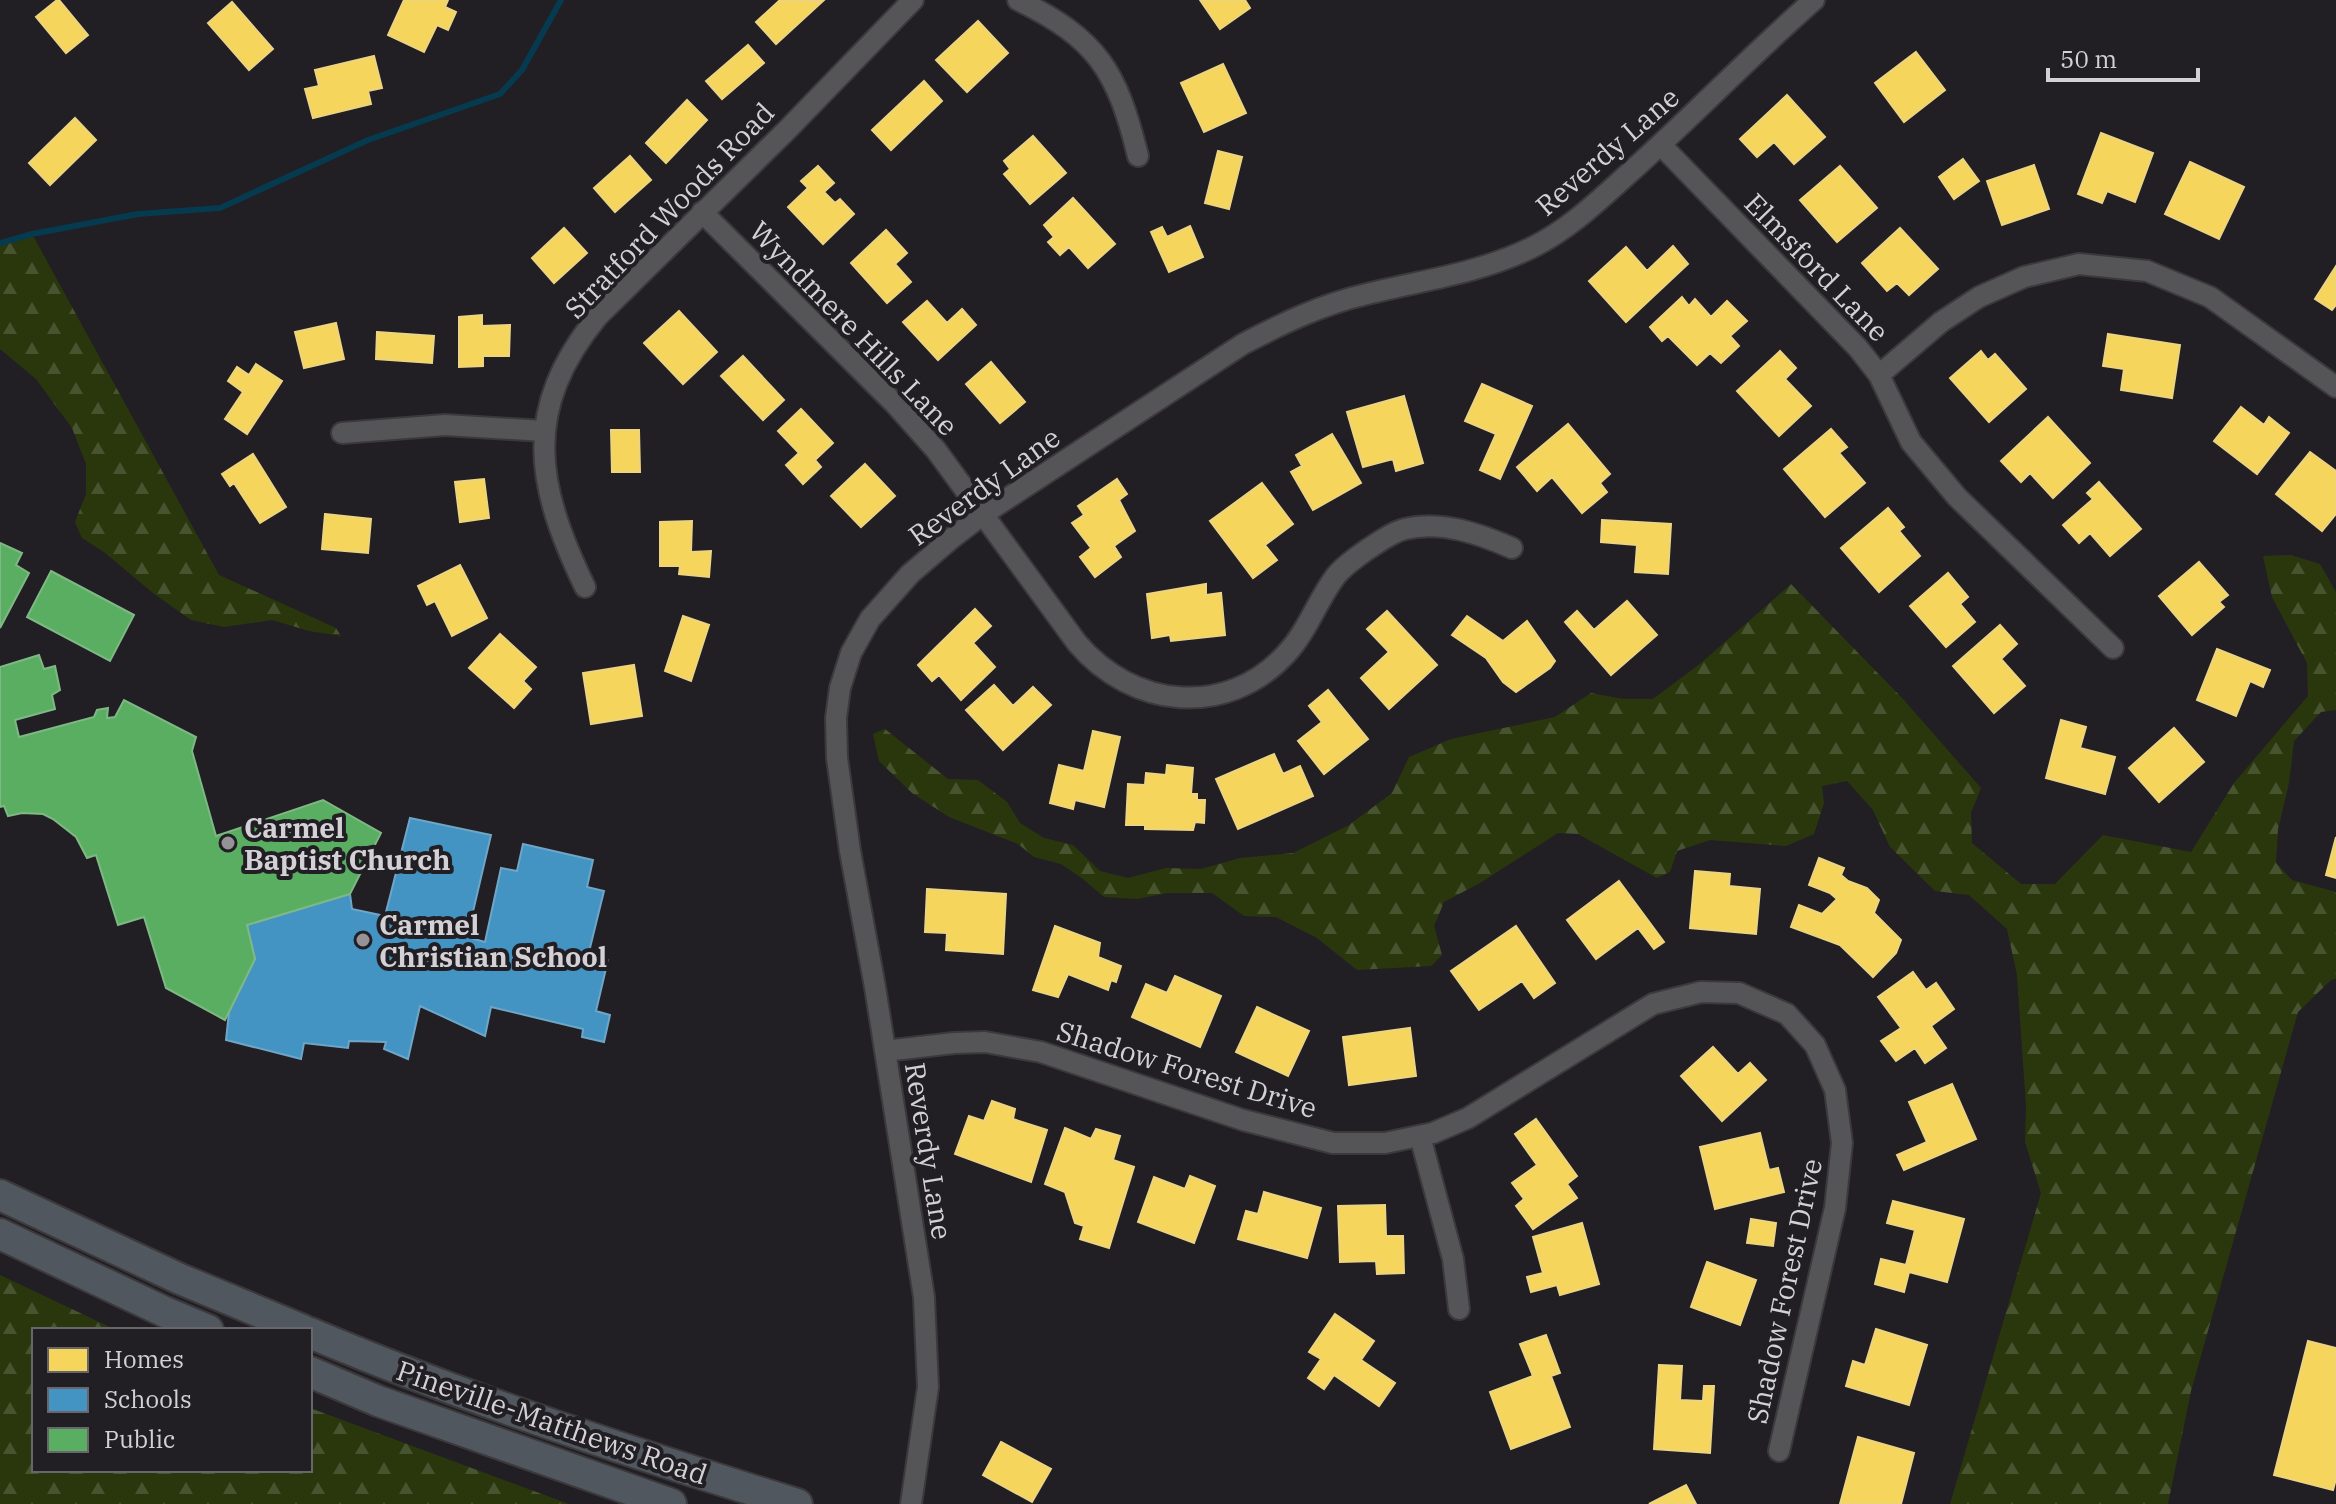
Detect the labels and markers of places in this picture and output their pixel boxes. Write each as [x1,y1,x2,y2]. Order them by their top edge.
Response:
place label: Carmel Baptist Church [244,809,450,878]
marker: Carmel Baptist Church [219,834,237,852]
place label: Carmel Christian School [379,906,607,975]
marker: Carmel Christian School [354,931,372,949]

